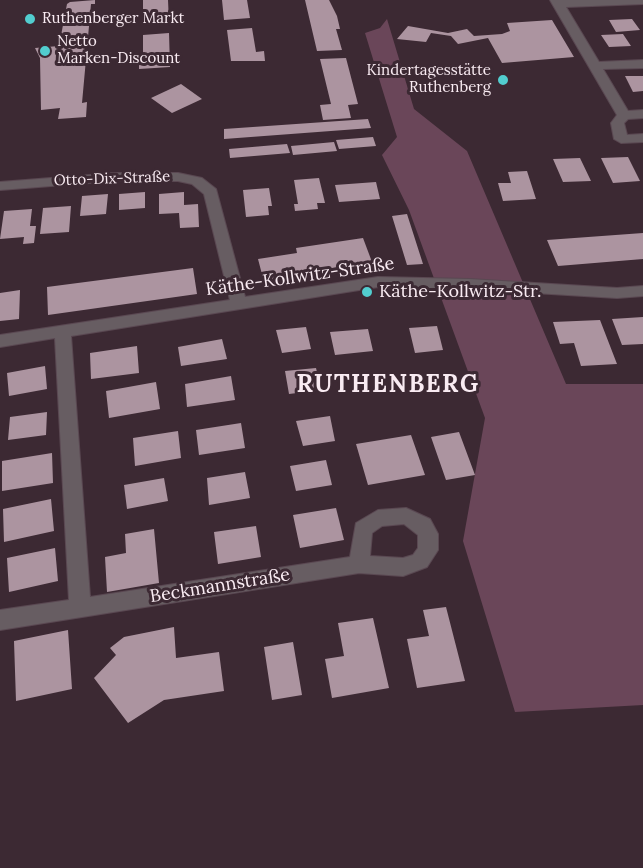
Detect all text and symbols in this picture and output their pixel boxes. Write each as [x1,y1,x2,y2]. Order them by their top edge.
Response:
place label: Ruthenberger Markt [42,10,184,28]
marker: Ruthenberger Markt [23,12,37,26]
place label: Netto Marken-Discount [57,33,180,68]
marker: Netto Marken-Discount [38,44,52,58]
place label: Kindertagesstätte Ruthenberg [367,62,491,97]
marker: Kindertagesstätte Ruthenberg [496,73,510,87]
street label: Otto-Dix-Straße [53,168,171,190]
street label: Käthe-Kollwitz-Straße [204,253,396,301]
place label: Käthe-Kollwitz-Str. [379,281,542,303]
marker: Käthe-Kollwitz-Str. [360,285,374,299]
district label: RUTHENBERG [297,371,479,399]
street label: Beckmannstraße [148,564,292,608]

